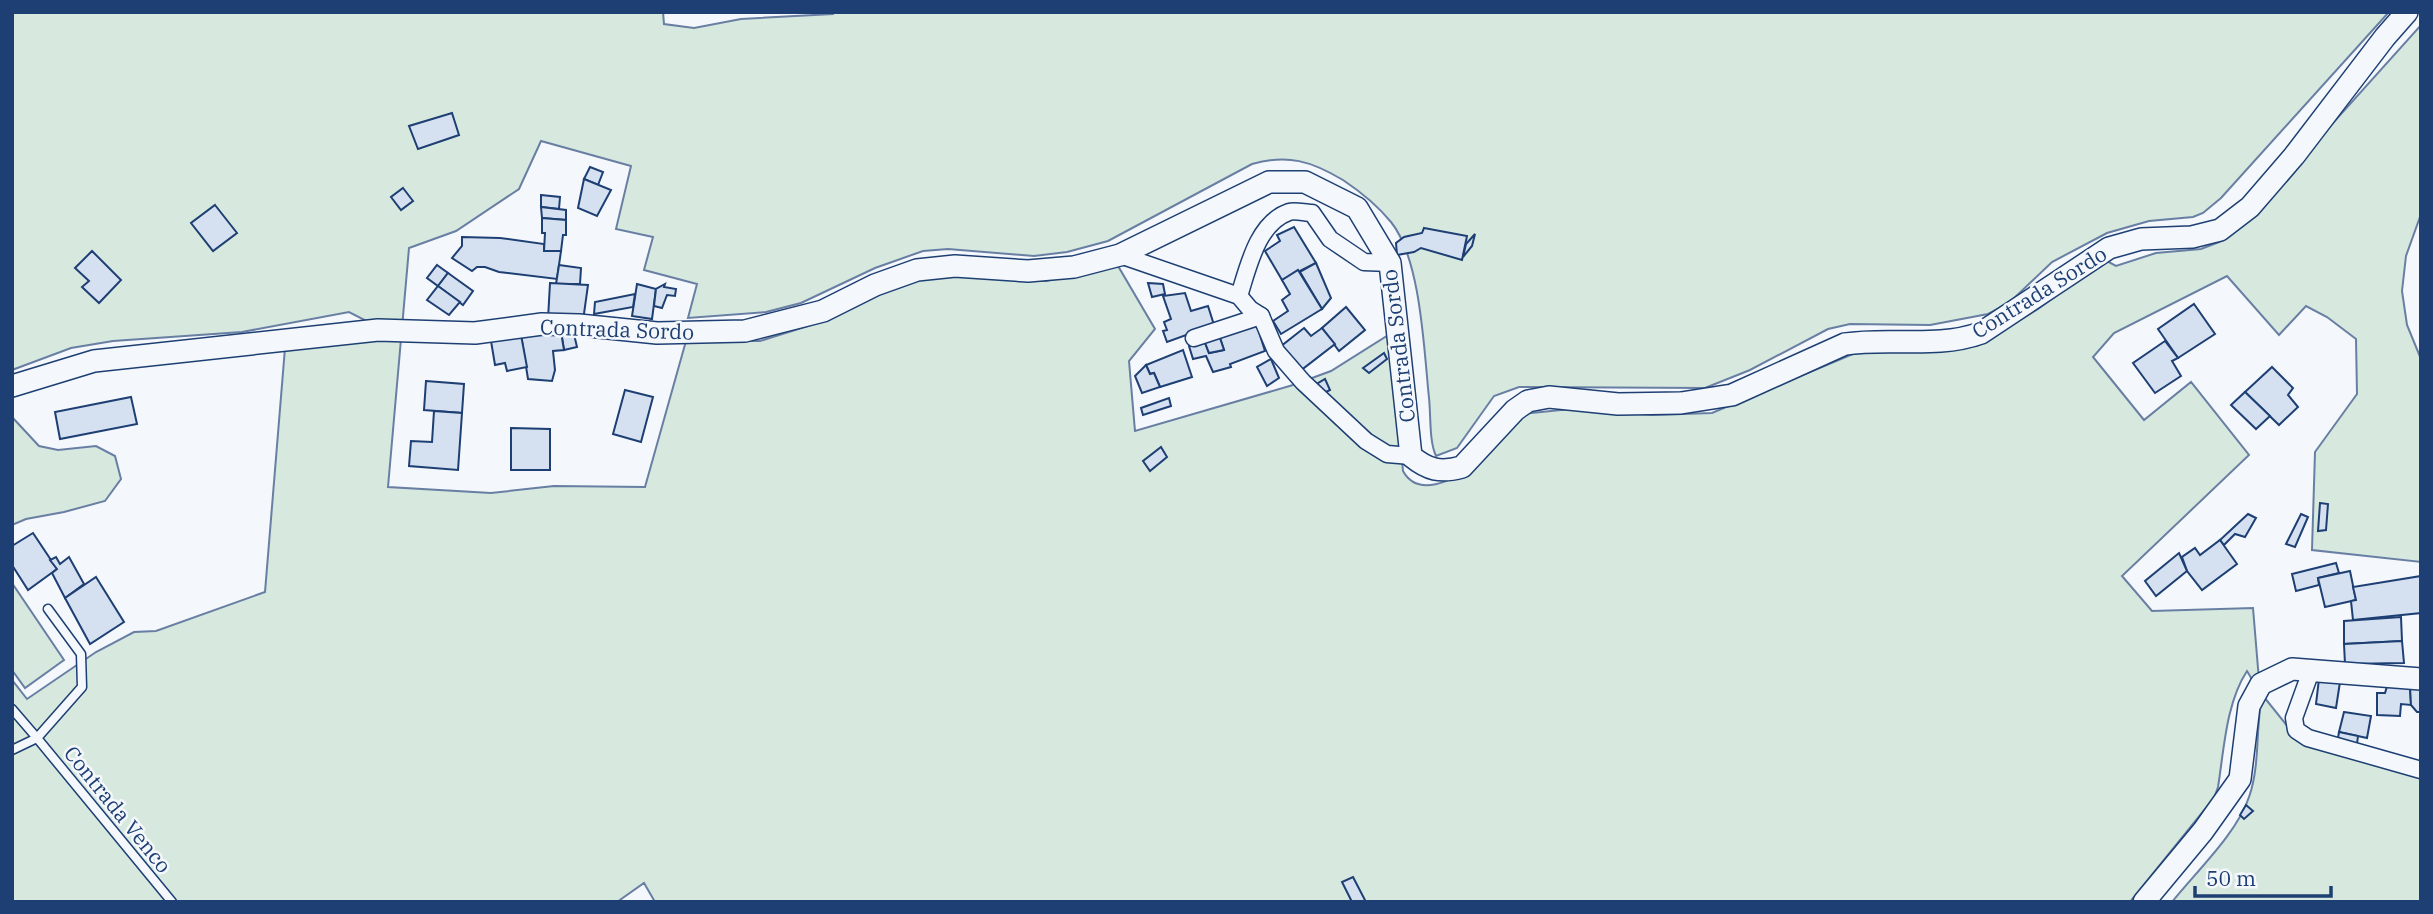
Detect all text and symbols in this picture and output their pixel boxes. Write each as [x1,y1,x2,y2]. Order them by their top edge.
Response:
street label: Contrada Sordo [1966,239,2112,345]
street label: Contrada Sordo [1375,268,1421,424]
street label: Contrada Sordo [540,312,694,346]
street label: Contrada Venco [58,740,178,878]
scale bar [2195,855,2332,899]
text: 50 m [2206,864,2256,892]

